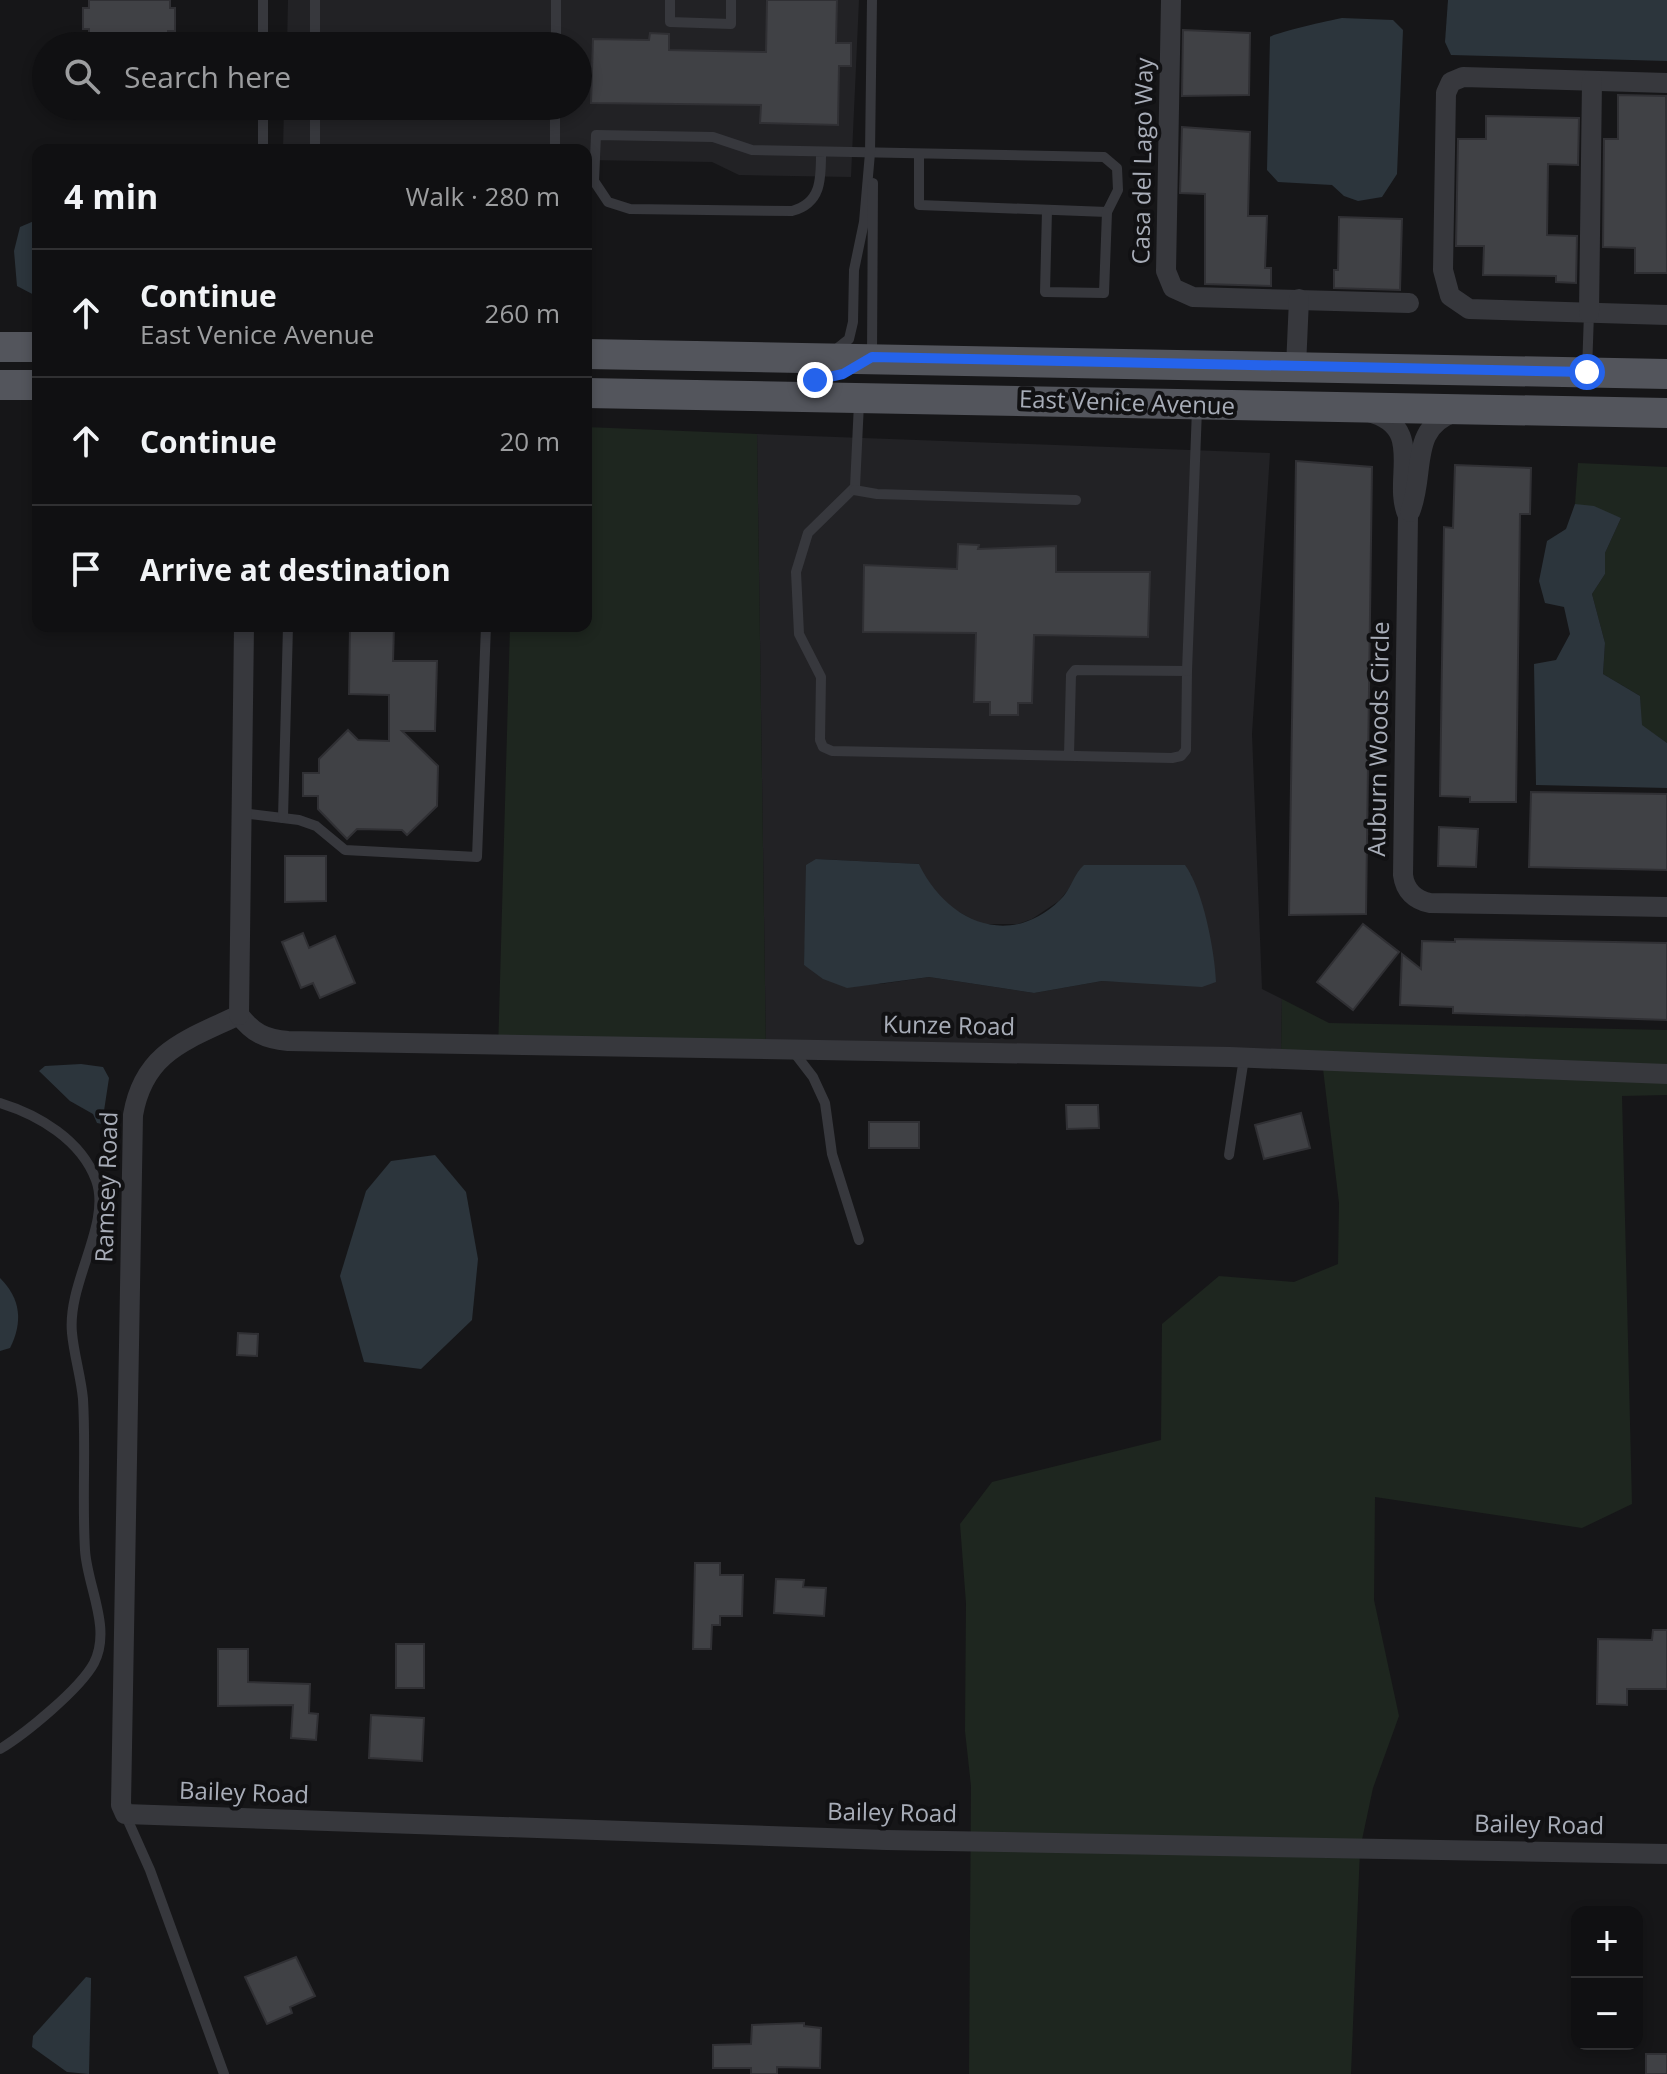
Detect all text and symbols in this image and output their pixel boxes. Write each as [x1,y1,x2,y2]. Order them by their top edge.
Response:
search box [32,32,592,120]
icon: search [60,54,104,98]
text: Search here [124,56,291,97]
street label: Casa del Lago Way [1123,56,1160,265]
text: 4 min [64,173,158,219]
text: Walk · 280 m [406,178,560,214]
text: Continue [140,275,277,316]
icon: ahead [64,291,108,335]
text: 260 m [485,295,560,331]
text: East Venice Avenue [140,316,374,352]
route start [1569,354,1605,390]
route end [797,362,833,398]
street label: East Venice Avenue [1018,381,1236,422]
icon: ahead [64,419,108,463]
text: Continue [140,421,277,462]
text: 20 m [499,423,560,459]
icon: arrive [64,547,108,591]
text: Arrive at destination [140,549,451,590]
street label: Auburn Woods Circle [1359,621,1396,857]
street label: Kunze Road [883,1007,1015,1042]
street label: Ramsey Road [86,1111,125,1263]
street label: Bailey Road [179,1773,310,1810]
street label: Bailey Road [827,1794,957,1829]
street label: Bailey Road [1474,1806,1604,1841]
map controls [1571,1906,1643,2050]
button: + [1571,1906,1643,1978]
button: − [1571,1978,1643,2050]

